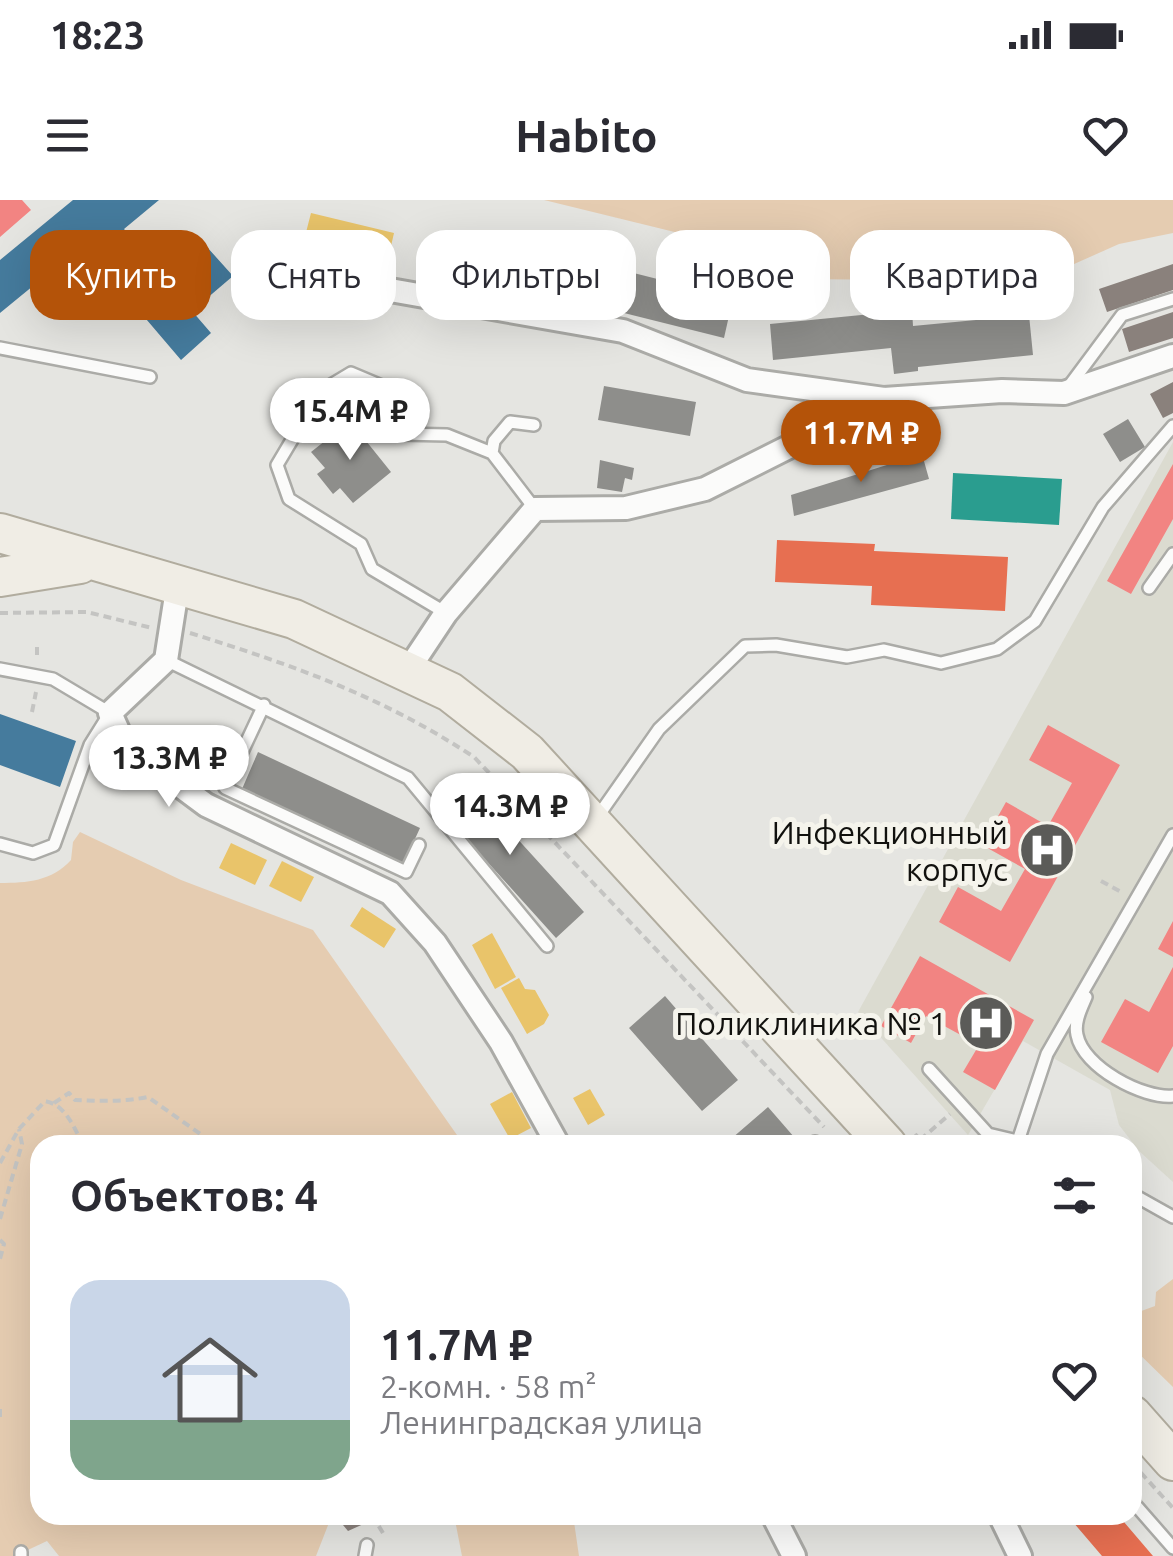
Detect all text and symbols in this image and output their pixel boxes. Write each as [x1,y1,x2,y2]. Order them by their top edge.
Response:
text: 18:23 [50,14,145,56]
icon: menu [40,108,95,163]
icon: heart [1078,108,1133,163]
text: Habito [515,110,658,161]
chip: Купить [30,230,211,320]
chip: Снять [231,230,396,320]
chip: Фильтры [416,230,636,320]
chip: Новое [656,230,830,320]
chip: Квартира [850,230,1074,320]
pin: 15.4M ₽ [258,378,442,463]
text: 15.4M ₽ [292,392,408,428]
pin: 11.7M ₽ [769,400,953,485]
text: 11.7M ₽ [803,414,919,450]
pin: 13.3M ₽ [77,725,261,810]
text: 13.3M ₽ [111,739,227,775]
pin: 14.3M ₽ [418,773,602,858]
text: 14.3M ₽ [452,787,568,823]
place label: Инфекционный корпус [772,814,1008,887]
hospital icon: Инфекционный корпус [1017,820,1077,880]
hospital icon: Поликлиника № 1 [956,993,1016,1053]
place label: Поликлиника № 1 [675,1005,947,1041]
icon: filters [1047,1168,1102,1223]
text: Объектов: 4 [70,1172,318,1219]
icon: home [150,1320,270,1440]
text: 11.7M ₽ [380,1321,532,1368]
icon: heart [1047,1353,1102,1408]
text: 2-комн. · 58 m² [380,1368,597,1404]
text: Ленинградская улица [380,1404,703,1440]

